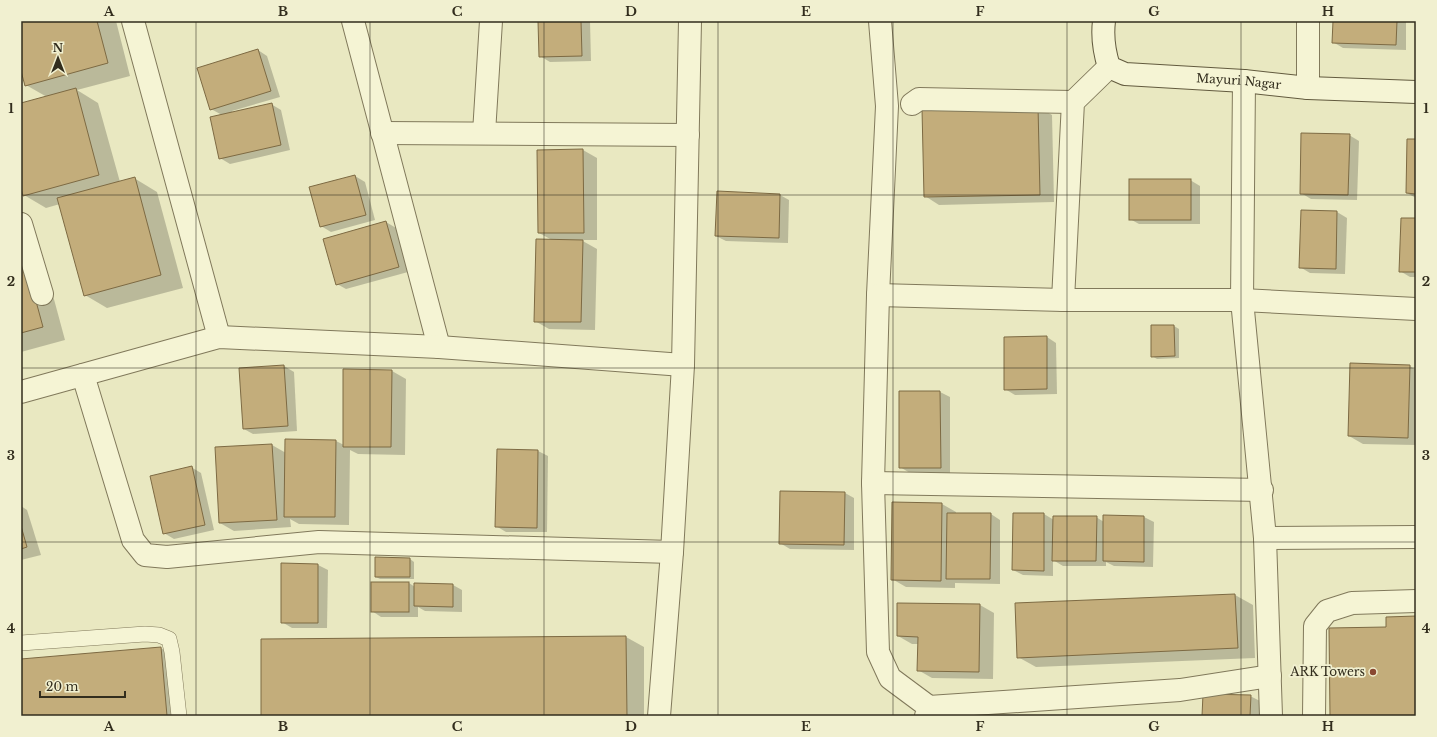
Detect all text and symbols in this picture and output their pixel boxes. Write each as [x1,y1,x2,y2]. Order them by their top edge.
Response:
text: A [103,3,115,20]
text: B [278,3,288,20]
text: C [452,3,463,20]
text: D [625,3,637,20]
text: E [801,3,811,20]
text: F [976,3,985,20]
text: G [1148,3,1160,20]
text: H [1322,3,1334,20]
north arrow [38,38,78,78]
text: N [53,41,64,55]
street label: Mayuri Nagar [1196,70,1282,92]
text: 1 [8,100,14,117]
text: 1 [1423,100,1429,117]
text: 2 [7,273,15,290]
text: 2 [1422,273,1430,290]
text: 3 [7,447,15,464]
text: 3 [1422,447,1430,464]
text: 4 [7,620,16,637]
text: 4 [1422,620,1431,637]
place label: ARK Towers [1289,664,1365,679]
marker: ARK Towers [1368,667,1378,677]
scale bar [40,673,125,699]
text: 20 m [46,679,78,694]
text: A [103,718,115,735]
text: B [278,718,288,735]
text: C [452,718,463,735]
text: D [625,718,637,735]
text: E [801,718,811,735]
text: F [976,718,985,735]
text: G [1148,718,1160,735]
text: H [1322,718,1334,735]

